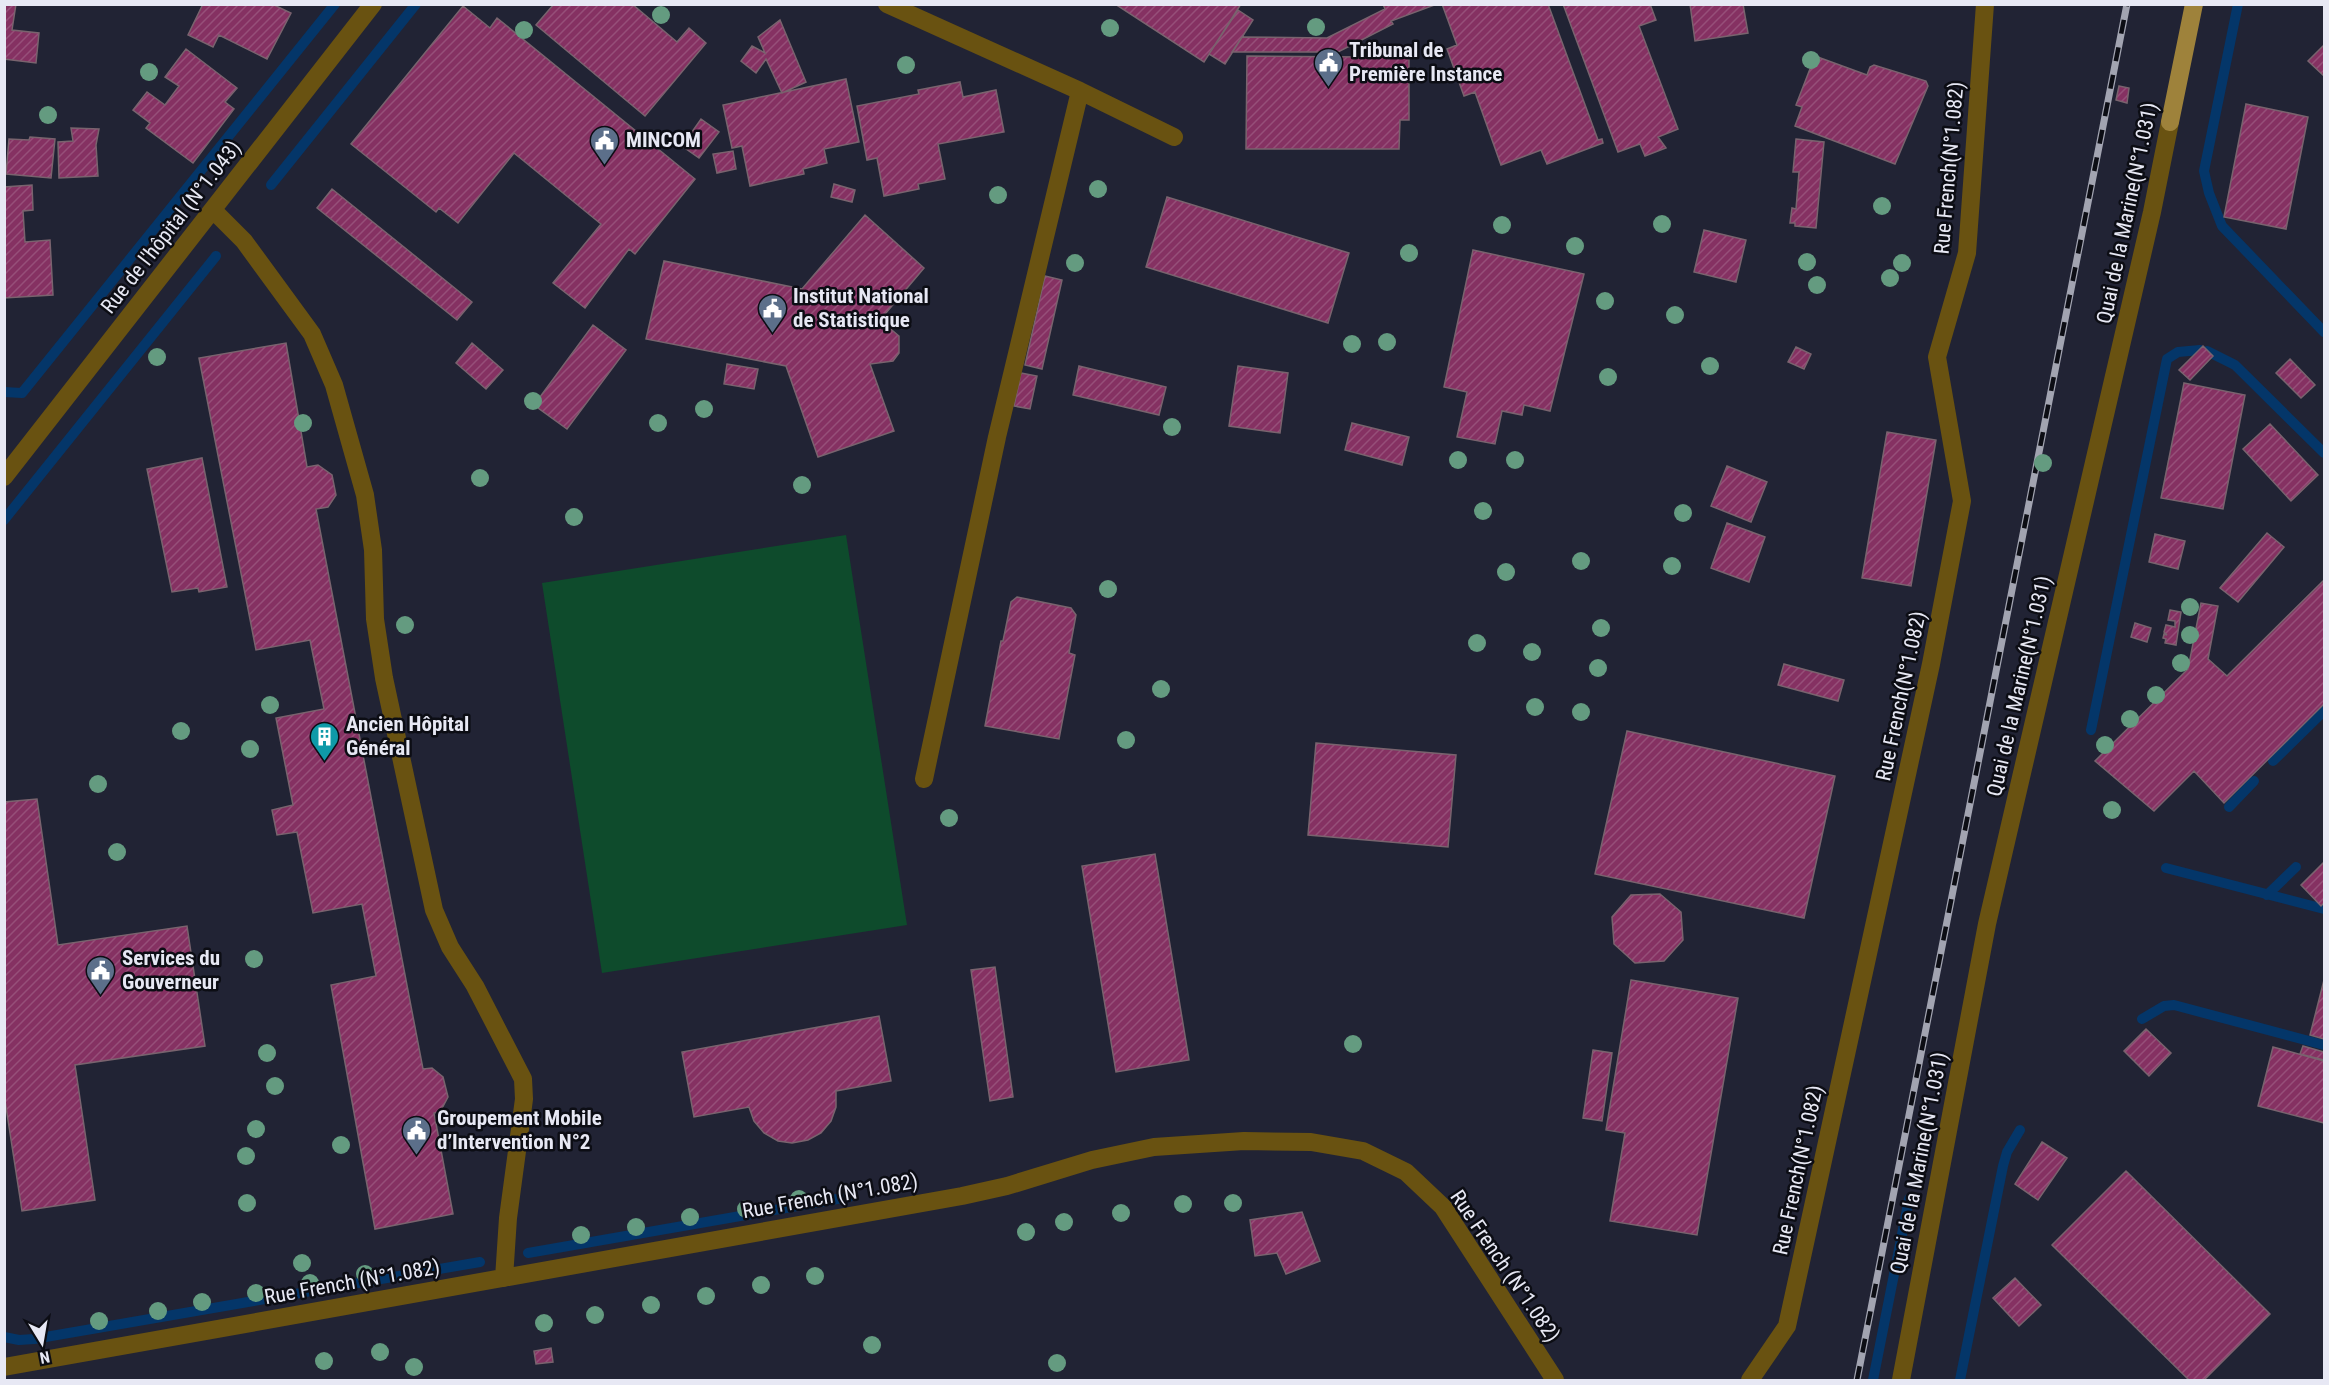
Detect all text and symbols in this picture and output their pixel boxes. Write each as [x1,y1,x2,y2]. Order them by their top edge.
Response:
place label: Tribunal de Première Instance [1349,38,1502,86]
public building icon: Tribunal de Première Instance [1312,46,1344,88]
street label: Rue French(N°1.082) [1930,81,1968,255]
street label: Quai de la Marine(N°1.031) [2092,100,2162,326]
public building icon: MINCOM [589,124,621,166]
place label: MINCOM [626,128,701,152]
street label: Rue de l'hôpital (N°1.043) [96,136,246,318]
place label: Institut National de Statistique [793,284,929,332]
public building icon: Institut National de Statistique [756,292,788,334]
street label: Quai de la Marine(N°1.031) [1982,573,2056,799]
street label: Rue French(N°1.082) [1871,609,1931,783]
place label: Ancien Hôpital Général [346,712,469,760]
building icon: Ancien Hôpital Général [309,720,341,762]
place label: Services du Gouverneur [122,946,220,994]
public building icon: Services du Gouverneur [85,954,117,996]
street label: Quai de la Marine(N°1.031) [1886,1050,1952,1276]
street label: Rue French(N°1.082) [1768,1083,1828,1257]
place label: Groupement Mobile d’Intervention N°2 [437,1106,602,1154]
public building icon: Groupement Mobile d’Intervention N°2 [400,1114,432,1156]
street label: Rue French (N°1.082) [740,1169,920,1223]
street label: Rue French (N°1.082) [1445,1186,1565,1346]
street label: Rue French (N°1.082) [262,1255,442,1309]
north arrow [12,1313,72,1373]
text: N [38,1347,51,1367]

